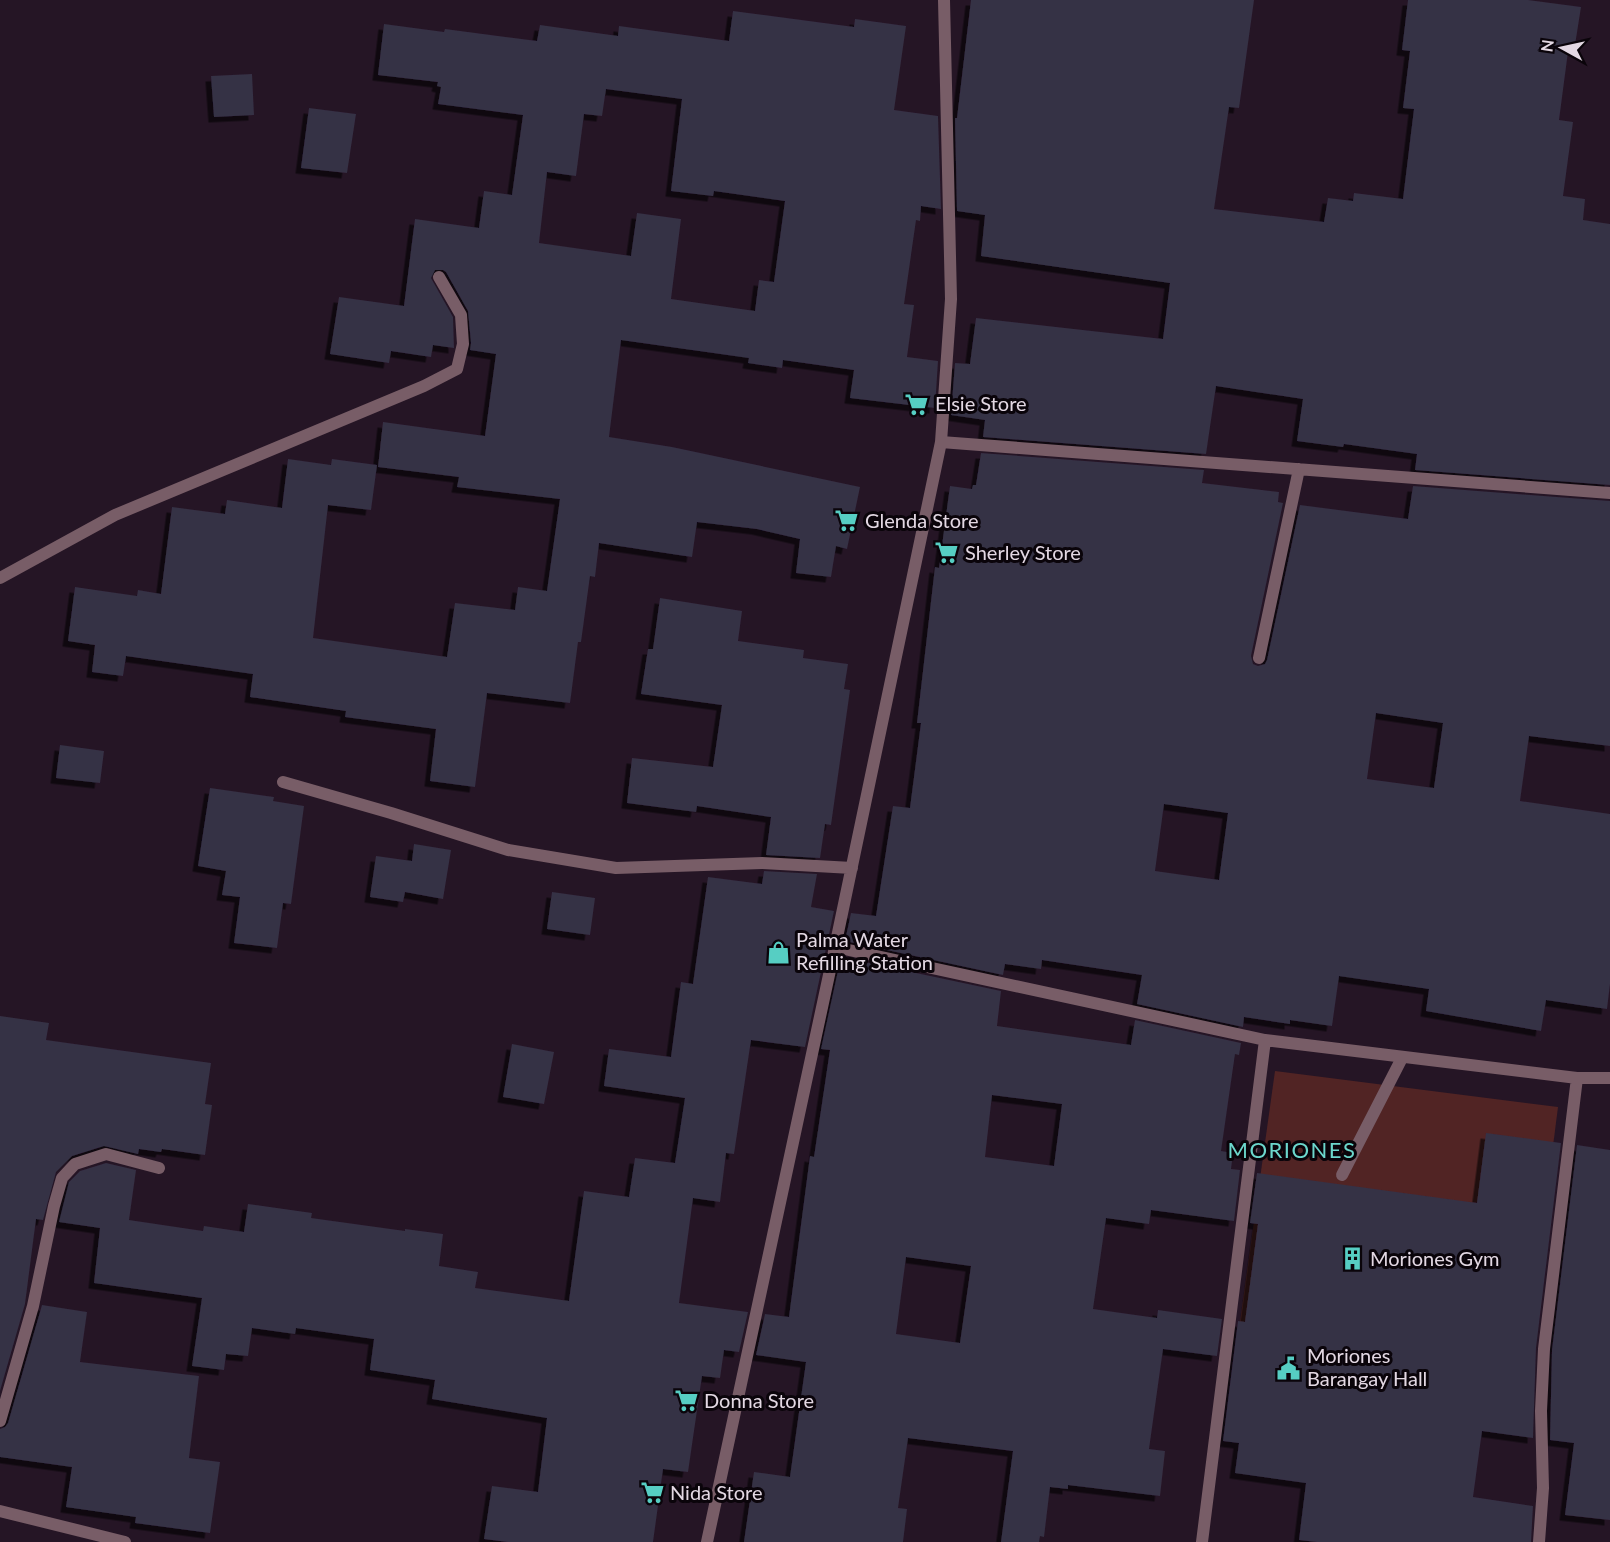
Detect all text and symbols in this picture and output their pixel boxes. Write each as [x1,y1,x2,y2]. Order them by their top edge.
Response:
north arrow [1532,18,1592,78]
text: N [1536,38,1557,53]
supermarket icon: Elsie Store [904,391,930,417]
place label: Elsie Store [935,391,1027,415]
supermarket icon: Glenda Store [834,508,860,534]
place label: Glenda Store [865,508,979,532]
supermarket icon: Sherley Store [934,540,960,566]
place label: Sherley Store [965,540,1081,564]
place label: Palma Water Refilling Station [796,927,933,974]
shop icon: Palma Water Refilling Station [765,939,791,965]
district label: MORIONES [1227,1136,1357,1163]
building icon: Moriones Gym [1339,1246,1365,1272]
place label: Moriones Gym [1370,1246,1500,1270]
place label: Moriones Barangay Hall [1307,1343,1427,1390]
public building icon: Moriones Barangay Hall [1276,1355,1302,1381]
supermarket icon: Donna Store [673,1388,699,1414]
place label: Donna Store [704,1388,814,1412]
supermarket icon: Nida Store [639,1480,665,1506]
place label: Nida Store [670,1480,762,1504]

